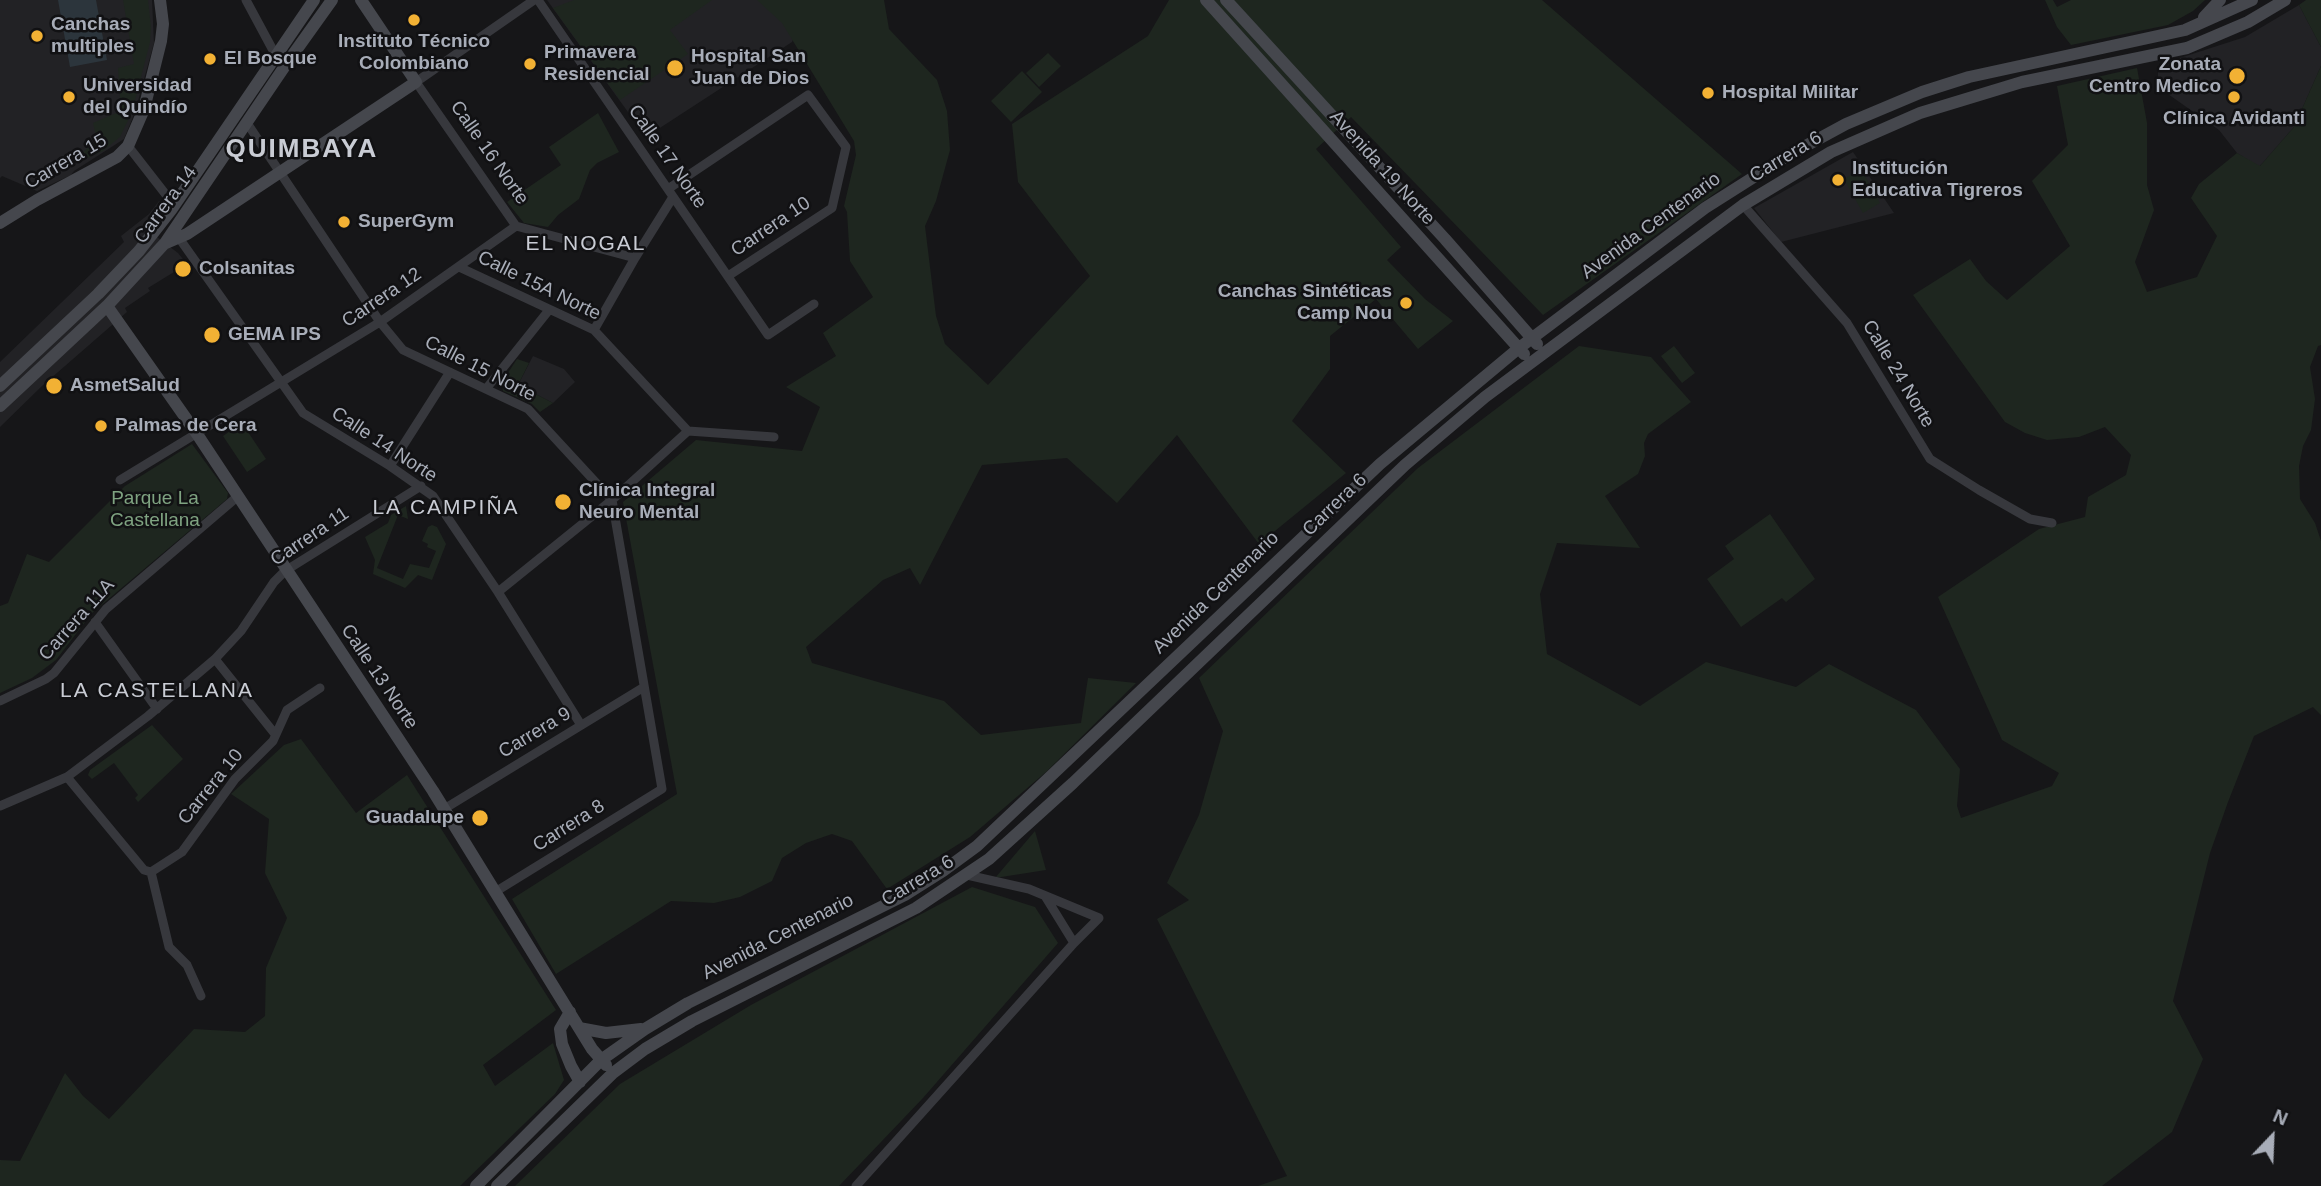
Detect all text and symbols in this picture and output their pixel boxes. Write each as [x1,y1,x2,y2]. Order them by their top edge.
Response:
marker: Instituto Técnico Colombiano [406,12,422,28]
place label: Canchas multiples [51,14,134,58]
marker: Canchas multiples [29,28,45,44]
place label: Instituto Técnico Colombiano [338,31,490,75]
place label: Primavera Residencial [544,42,650,86]
place label: Hospital San Juan de Dios [691,46,809,90]
place label: El Bosque [224,48,317,70]
marker: El Bosque [202,51,218,67]
place label: Zonata Centro Medico [2089,54,2221,98]
marker: Primavera Residencial [522,56,538,72]
marker: Hospital San Juan de Dios [665,58,685,78]
marker: Zonata Centro Medico [2227,66,2247,86]
place label: Universidad del Quindío [83,75,192,119]
place label: Hospital Militar [1722,82,1858,104]
marker: Hospital Militar [1700,85,1716,101]
marker: Universidad del Quindío [61,89,77,105]
marker: Clínica Avidanti [2226,89,2242,105]
street label: Calle 16 Norte [445,97,533,209]
street label: Calle 17 Norte [623,101,711,213]
street label: Avenida 19 Norte [1325,106,1439,230]
place label: Clínica Avidanti [2163,108,2305,130]
street label: Carrera 6 [1746,127,1826,187]
street label: Carrera 15 [21,129,111,195]
district label: QUIMBAYA [227,134,377,166]
place label: Institución Educativa Tigreros [1852,158,2023,202]
street label: Carrera 14 [130,162,202,248]
street label: Avenida Centenario [1577,168,1725,284]
marker: Institución Educativa Tigreros [1830,172,1846,188]
street label: Carrera 10 [727,192,815,262]
place label: SuperGym [358,211,454,233]
marker: SuperGym [336,214,352,230]
district label: EL NOGAL [526,231,646,257]
street label: Calle 15A Norte [474,246,604,326]
place label: Colsanitas [199,258,295,280]
marker: Colsanitas [173,259,193,279]
street label: Carrera 12 [338,263,426,333]
place label: Canchas Sintéticas Camp Nou [1218,281,1392,325]
marker: Canchas Sintéticas Camp Nou [1398,295,1414,311]
street label: Calle 24 Norte [1857,316,1939,432]
place label: GEMA IPS [228,324,321,346]
marker: GEMA IPS [202,325,222,345]
street label: Calle 15 Norte [421,331,539,407]
place label: AsmetSalud [70,375,180,397]
marker: AsmetSalud [44,376,64,396]
street label: Calle 14 Norte [327,402,441,488]
place label: Palmas de Cera [115,415,257,437]
marker: Palmas de Cera [93,418,109,434]
street label: Carrera 6 [1298,469,1372,541]
place label: Clínica Integral Neuro Mental [579,480,715,524]
park label: Parque La Castellana [110,488,200,532]
marker: Clínica Integral Neuro Mental [553,492,573,512]
district label: LA CAMPIÑA [374,495,518,521]
street label: Carrera 11 [267,503,353,571]
street label: Avenida Centenario [1148,527,1284,659]
street label: Carrera 11A [34,574,120,666]
street label: Calle 13 Norte [336,620,422,734]
district label: LA CASTELLANA [62,678,252,704]
street label: Carrera 9 [495,703,575,763]
street label: Carrera 10 [174,745,248,829]
street label: Carrera 8 [529,795,609,857]
place label: Guadalupe [366,807,464,829]
marker: Guadalupe [470,808,490,828]
street label: Carrera 6 [878,851,958,911]
street label: Avenida Centenario [699,889,857,985]
north arrow [2237,1102,2307,1172]
text: N [2270,1105,2291,1130]

